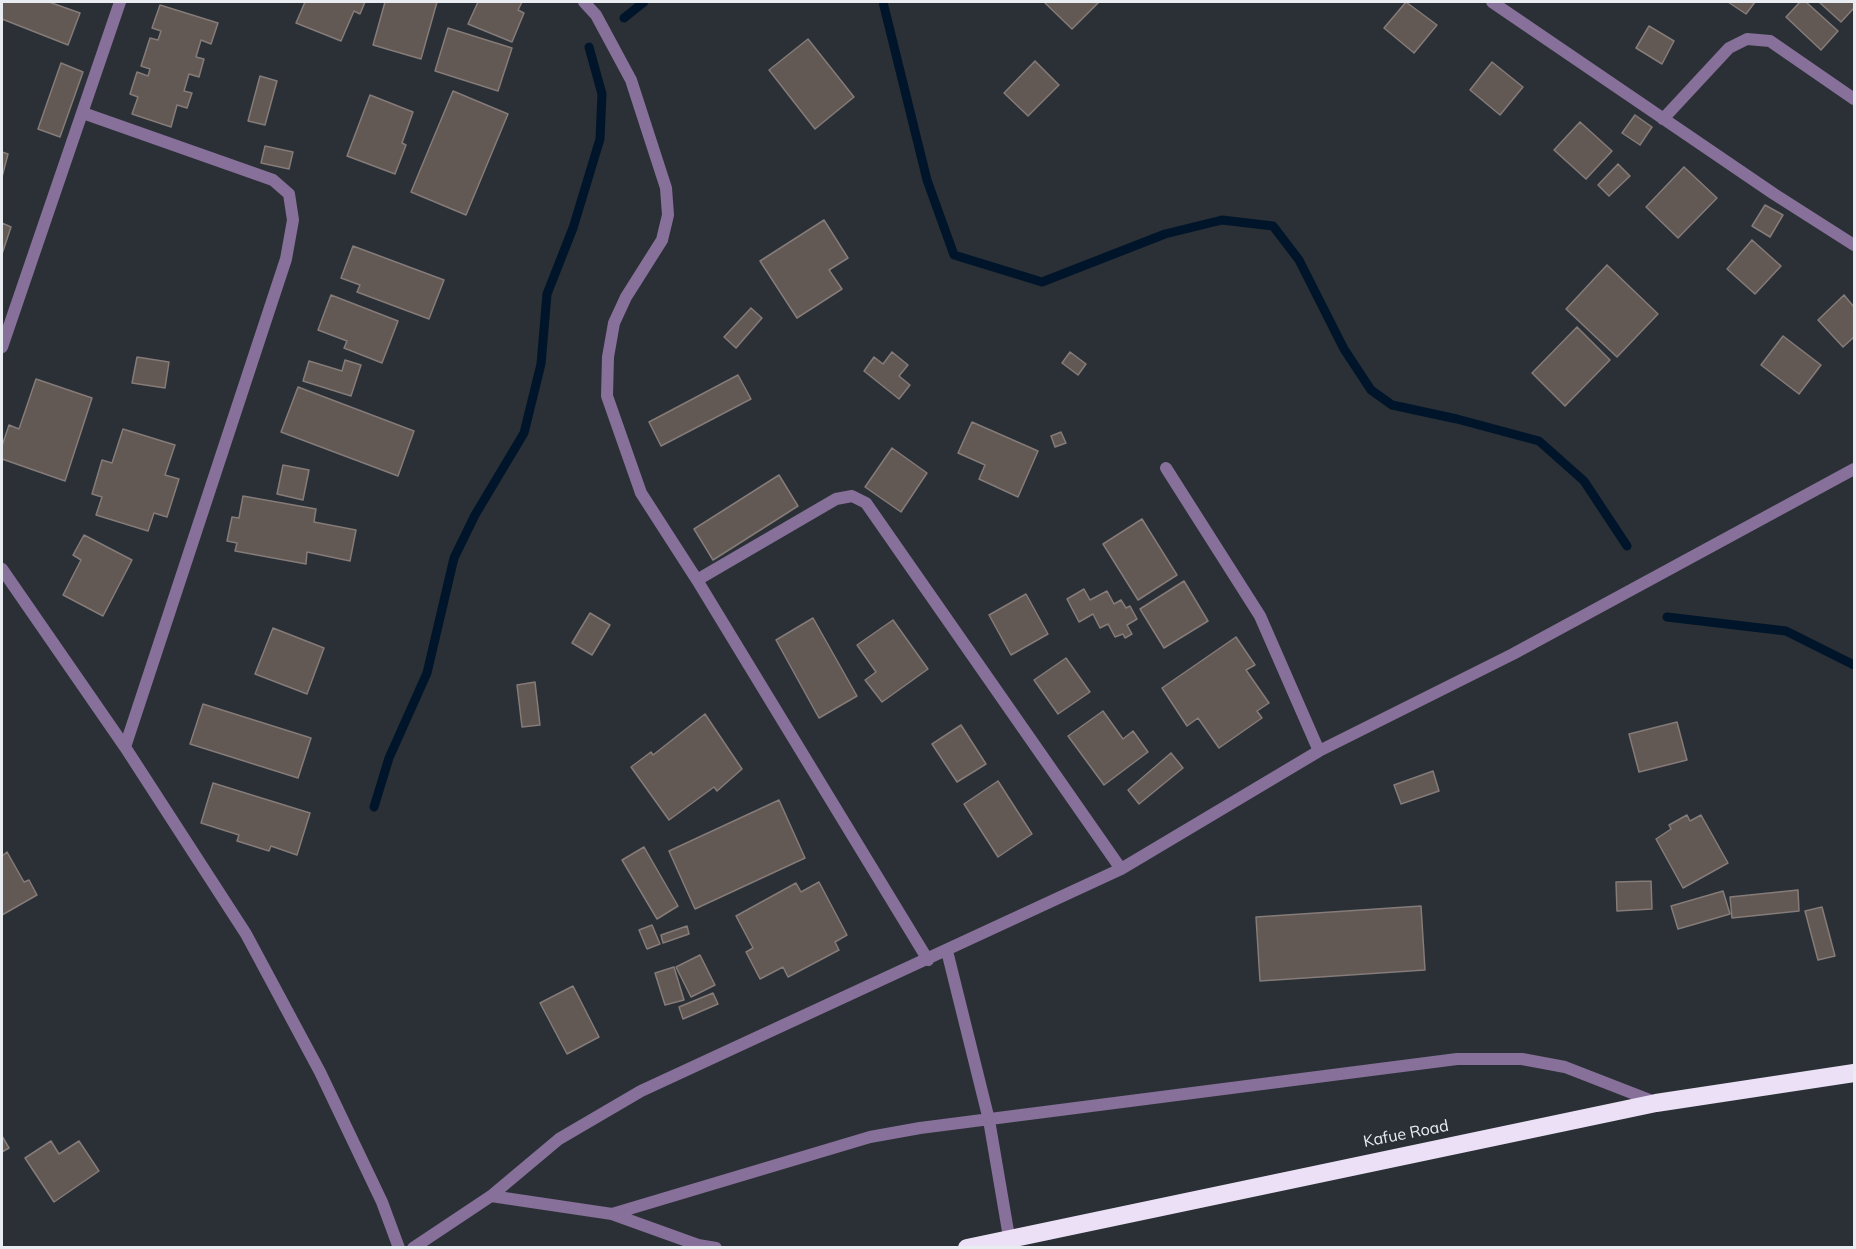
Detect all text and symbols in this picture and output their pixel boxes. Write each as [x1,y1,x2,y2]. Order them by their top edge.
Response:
street label: Kafue Road [1362,1116,1450,1152]

